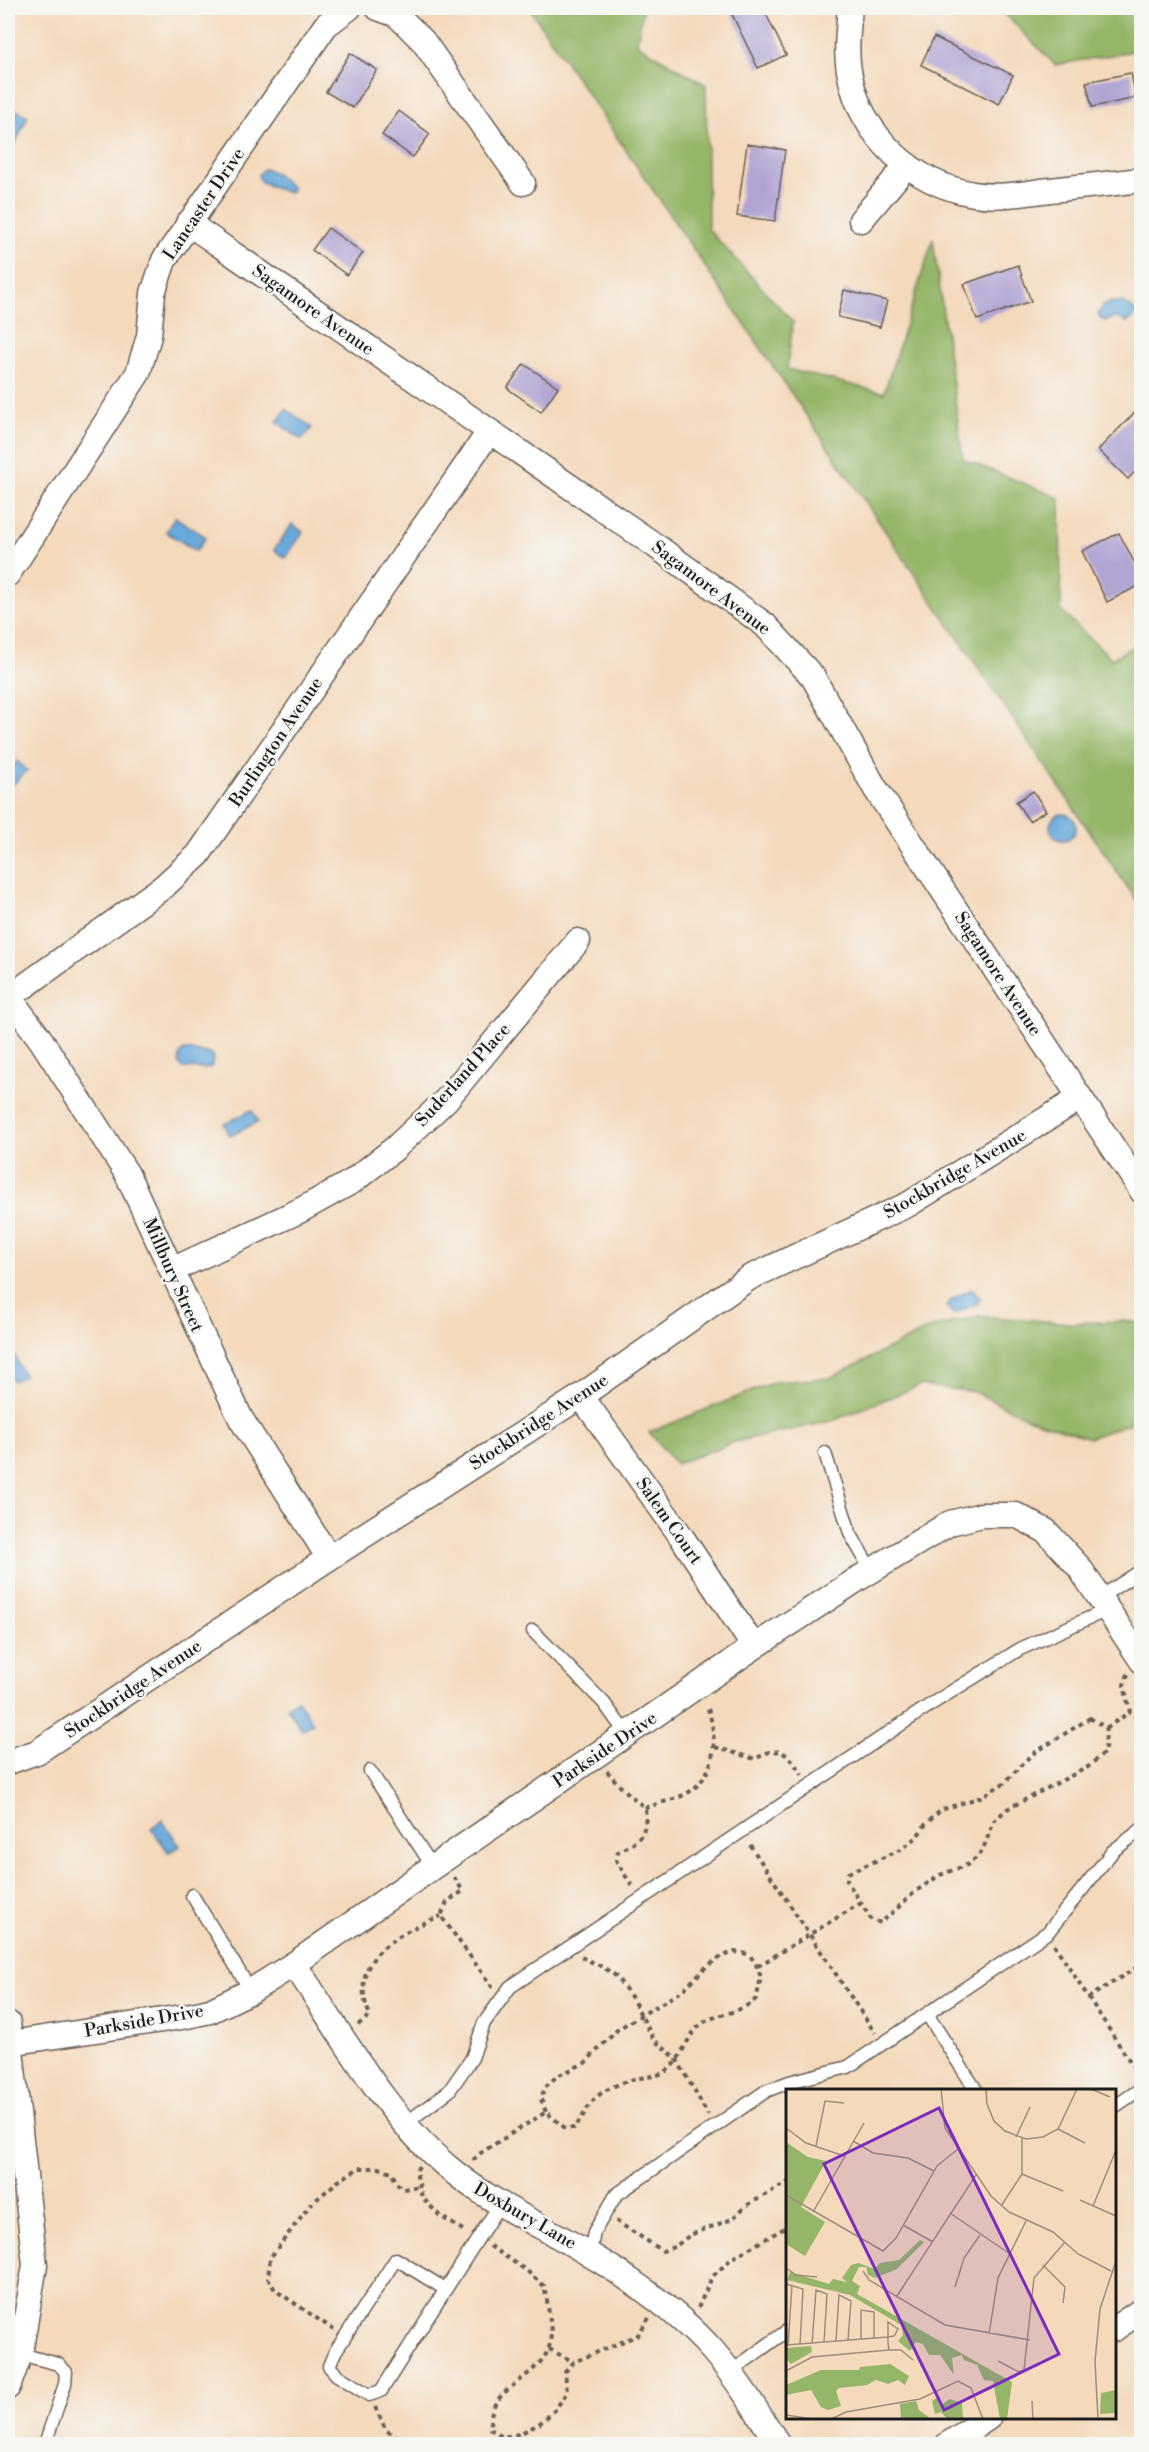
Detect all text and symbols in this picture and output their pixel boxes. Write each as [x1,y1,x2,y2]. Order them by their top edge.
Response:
street label: Lancaster Drive [158,143,250,265]
street label: Sagamore Avenue [248,259,378,361]
street label: Sagamore Avenue [647,536,775,640]
street label: Burlington Avenue [223,673,328,812]
street label: Sagamore Avenue [949,908,1047,1040]
street label: Suderland Place [410,1018,516,1132]
street label: Stockbridge Avenue [880,1124,1030,1224]
street label: Millbury Street [138,1214,209,1336]
street label: Stockbridge Avenue [465,1369,613,1475]
street label: Salem Court [631,1473,708,1569]
street label: Stockbridge Avenue [60,1634,206,1744]
street label: Parkside Drive [548,1707,662,1793]
street label: Parkside Drive [82,1999,206,2043]
inset map [786,2089,1116,2419]
street label: Doxbury Lane [469,2177,581,2255]

